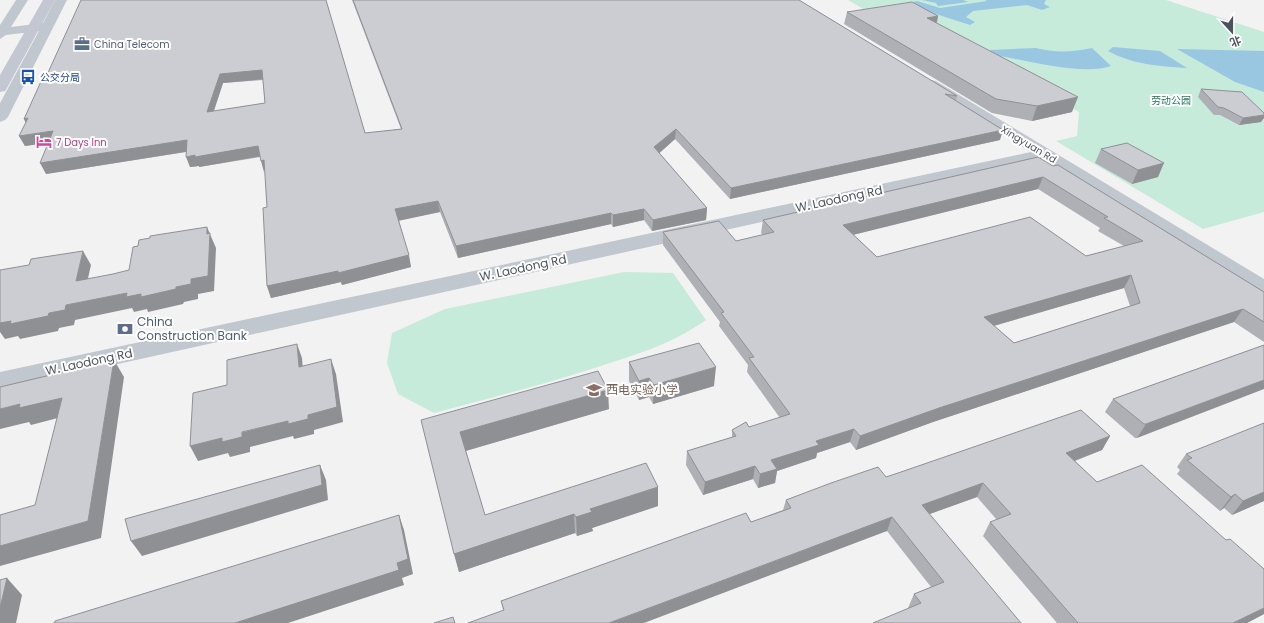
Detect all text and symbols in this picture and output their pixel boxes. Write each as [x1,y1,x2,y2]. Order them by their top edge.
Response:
north arrow [1212,12,1252,52]
text: 北 [1228,32,1244,51]
office icon: China Telecom [73,35,91,53]
place label: China Telecom [94,37,169,52]
bus stop icon: 公交分局 [19,68,37,86]
place label: 公交分局 [40,70,80,85]
park label: 劳动公园 [1151,93,1191,108]
street label: Xingyuan Rd [998,122,1059,167]
hotel icon: 7 Days Inn [35,133,53,151]
place label: 7 Days Inn [56,135,107,150]
street label: W. Laodong Rd [794,181,884,216]
street label: W. Laodong Rd [478,250,568,285]
place label: China Construction Bank [137,313,248,344]
bank icon: China Construction Bank [116,320,134,338]
street label: W. Laodong Rd [44,344,134,379]
school or university icon: 西电实验小学 [585,381,603,399]
place label: 西电实验小学 [606,381,678,398]

